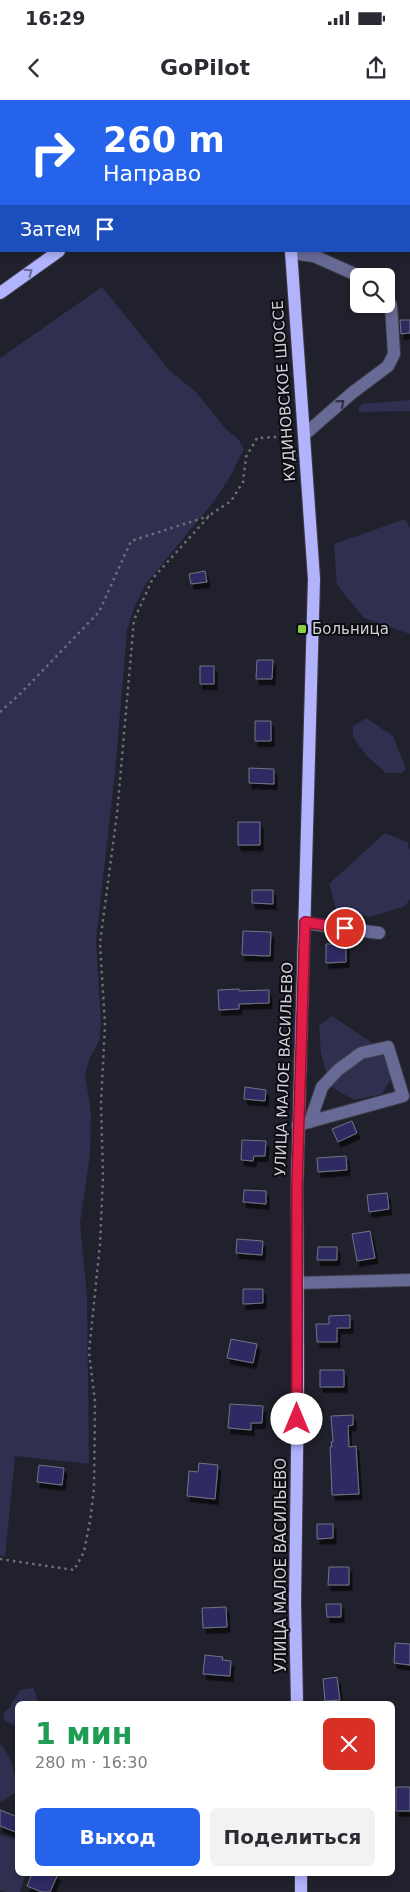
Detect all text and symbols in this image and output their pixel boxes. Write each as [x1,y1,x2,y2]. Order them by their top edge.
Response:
text: 16:29 [25,7,85,29]
icon: back [20,54,48,82]
icon: share [362,54,390,82]
text: GoPilot [160,55,250,80]
icon: right [20,120,85,185]
text: 260 m [103,120,225,160]
text: Направо [103,161,201,186]
icon: arrive [91,215,119,243]
text: Затем [20,218,81,240]
map controls [350,268,395,313]
button: search [350,268,395,313]
one-way arrow [24,269,33,278]
street label: КУДИНОВСКОЕ ШОССЕ [269,300,299,482]
one-way arrow [335,400,344,409]
place label: Больница [312,620,389,638]
marker: Больница [296,623,308,635]
pin [324,907,366,949]
icon: arrive [331,914,359,942]
street label: УЛИЦА МАЛОЕ ВАСИЛЬЕВО [271,962,297,1176]
position arrow [270,1392,322,1444]
street label: УЛИЦА МАЛОЕ ВАСИЛЬЕВО [272,1458,290,1672]
text: 1 мин [35,1716,133,1751]
button: close [323,1718,375,1770]
text: 280 m · 16:30 [35,1753,148,1772]
button: Выход [35,1808,200,1866]
button: Поделиться [210,1808,375,1866]

